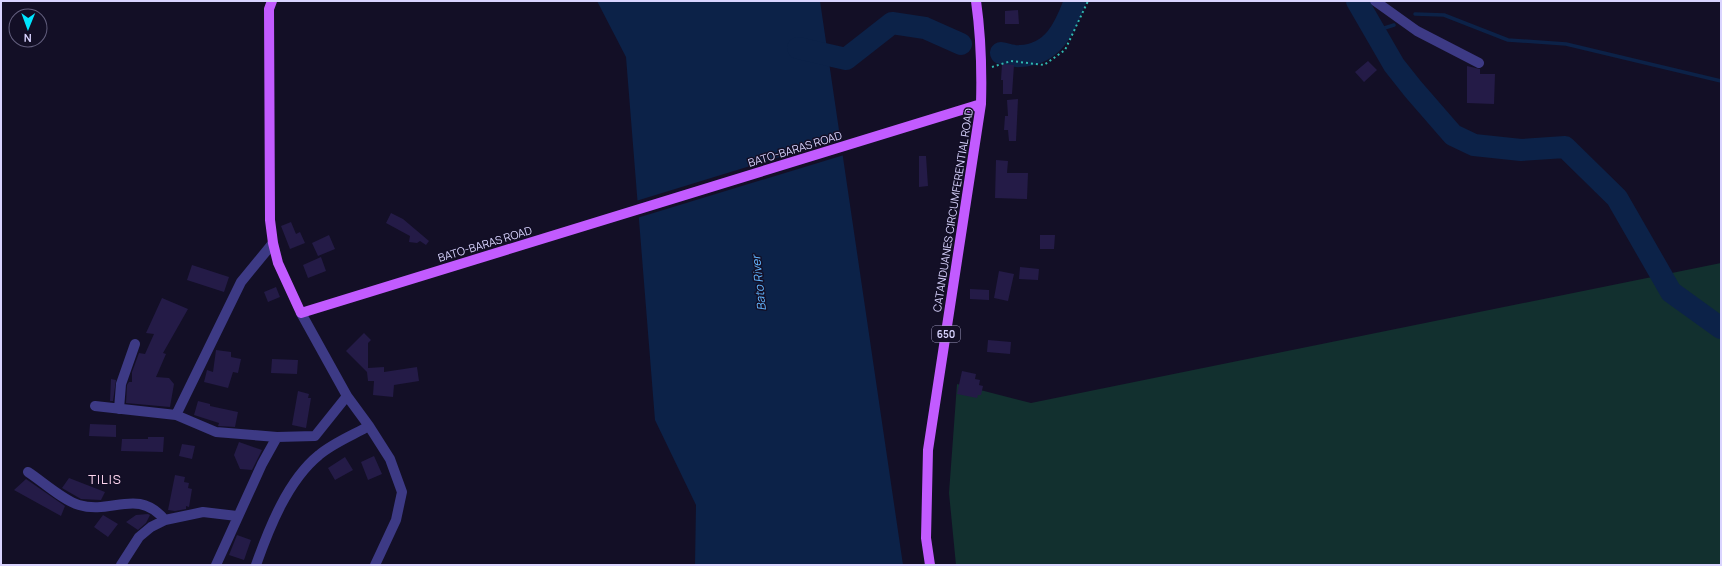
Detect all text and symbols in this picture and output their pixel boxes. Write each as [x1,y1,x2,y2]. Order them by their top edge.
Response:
north arrow [8,8,48,48]
text: N [24,31,32,46]
street label: CATANDUANES CIRCUMFERENTIAL ROAD [929,107,976,313]
street label: BATO-BARAS ROAD [746,127,844,170]
street label: BATO-BARAS ROAD [436,222,534,265]
water label: Bato River [747,253,770,312]
road number: 650 [932,326,960,342]
district label: TILIS [88,470,122,488]

